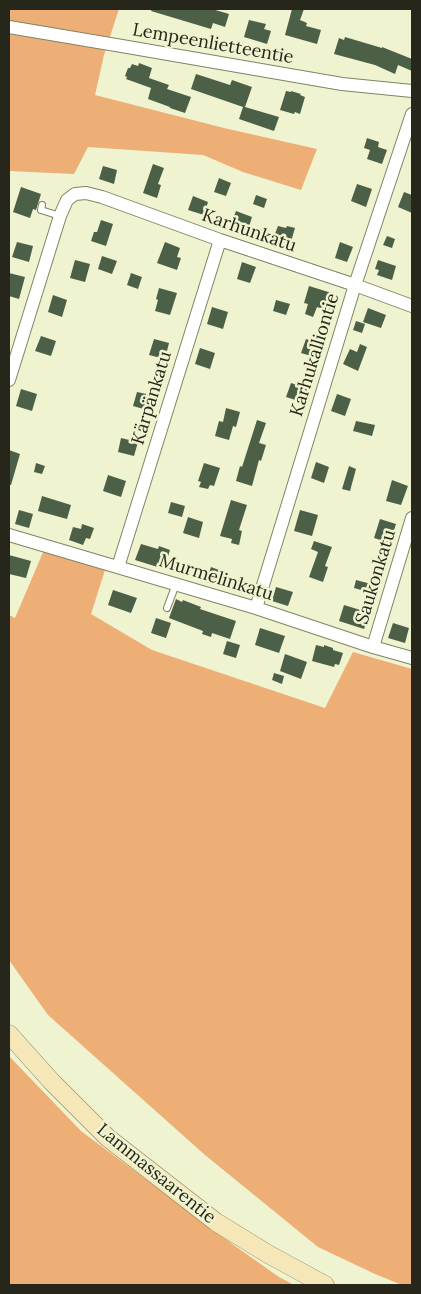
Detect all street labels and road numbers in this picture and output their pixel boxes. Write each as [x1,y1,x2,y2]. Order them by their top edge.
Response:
street label: Lempeenlietteentie [131,19,295,69]
street label: Karhunkatu [199,205,299,257]
street label: Karhukalliontie [286,291,344,419]
street label: Kärpänkatu [128,349,176,447]
street label: Saukonkatu [351,527,401,627]
street label: Murmelinkatu [156,550,276,606]
street label: Lammassaarentie [92,1119,220,1229]

